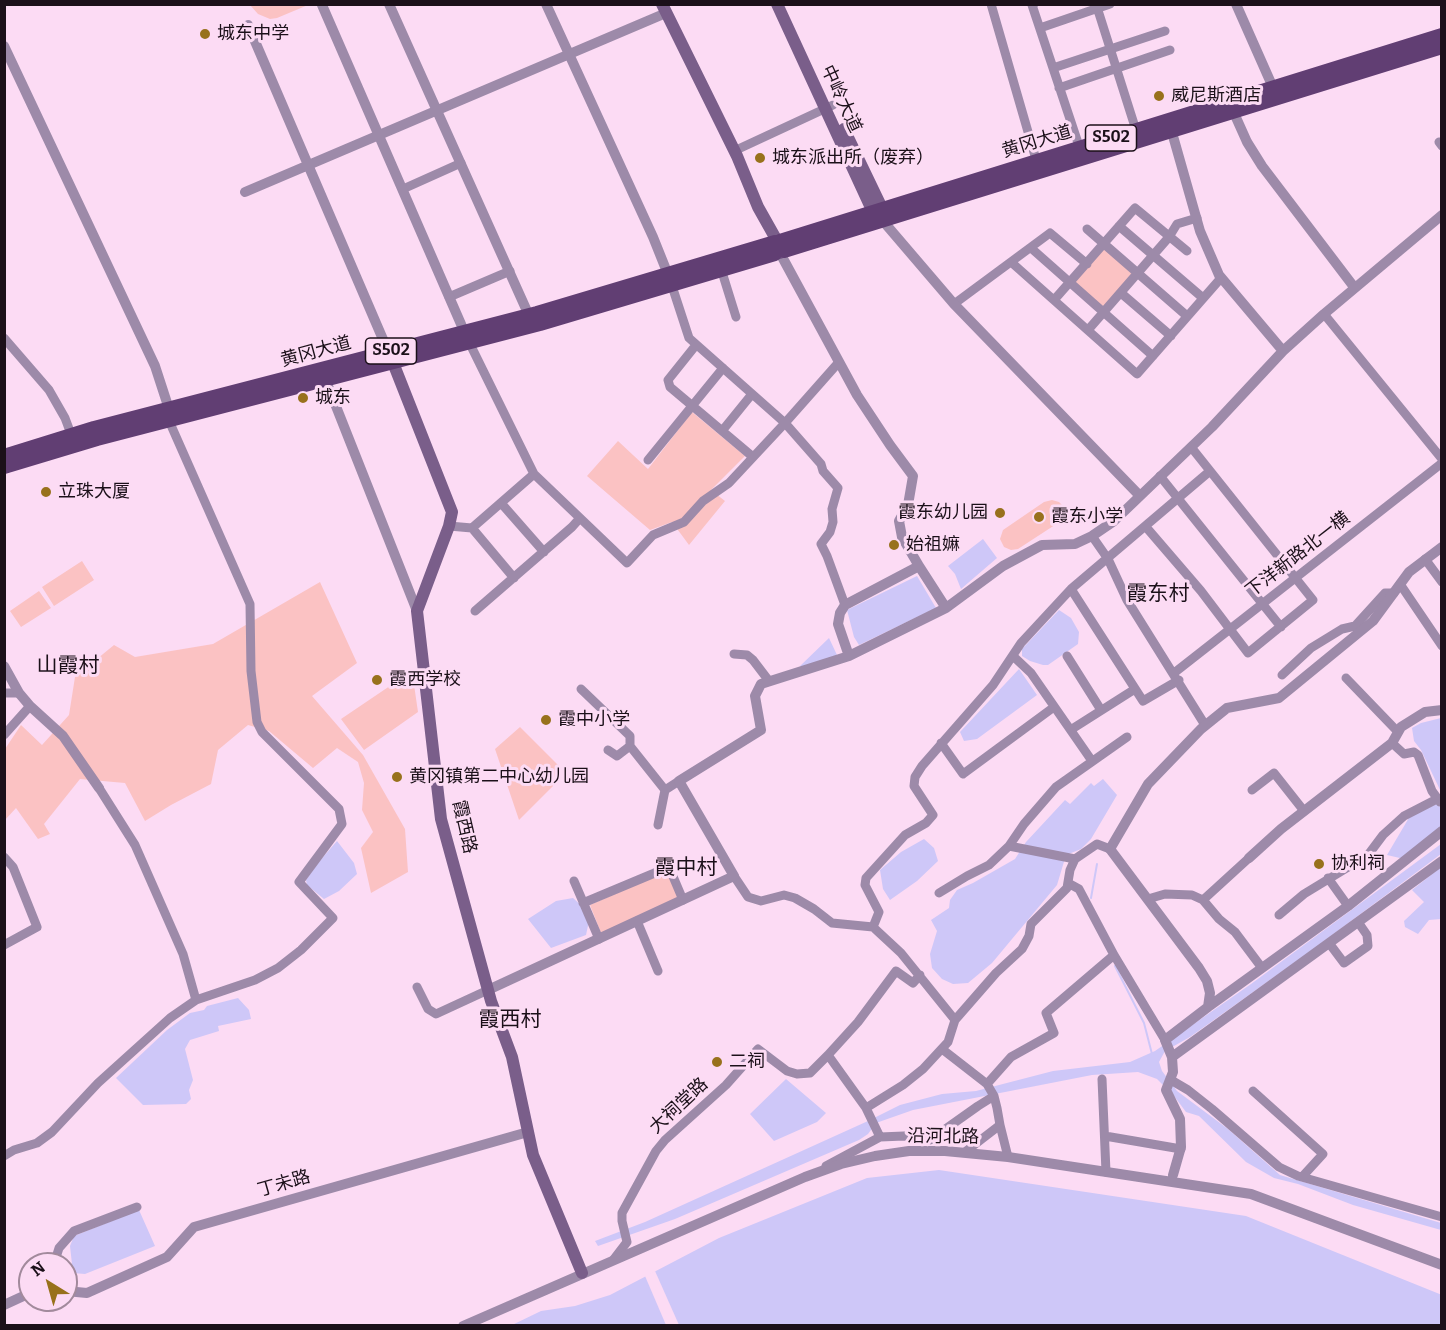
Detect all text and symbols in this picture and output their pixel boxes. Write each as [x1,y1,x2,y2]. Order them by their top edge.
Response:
place label: 城东中学 [217,23,289,45]
marker: 城东中学 [198,27,212,41]
street label: 中岭大道 [816,62,866,136]
place label: 威尼斯酒店 [1171,85,1261,107]
marker: 威尼斯酒店 [1152,89,1166,103]
street label: 黄冈大道 [999,121,1075,163]
road number: S502 [1086,125,1136,151]
place label: 城东派出所（废弃） [772,147,934,169]
marker: 城东派出所（废弃） [753,151,767,165]
street label: 黄冈大道 [278,332,354,372]
road number: S502 [366,338,416,364]
place label: 城东 [315,387,351,409]
marker: 城东 [296,391,310,405]
place label: 立珠大厦 [58,481,130,503]
marker: 立珠大厦 [39,485,53,499]
place label: 霞东幼儿园 [898,502,988,524]
marker: 霞东幼儿园 [993,506,1007,520]
place label: 霞东小学 [1051,506,1123,528]
street label: 下洋新路北一横 [1242,508,1354,602]
marker: 霞东小学 [1032,510,1046,524]
place label: 始祖嫲 [906,534,960,556]
marker: 始祖嫲 [887,538,901,552]
district label: 霞东村 [1127,581,1189,607]
district label: 山霞村 [37,653,99,679]
place label: 霞西学校 [389,669,461,691]
marker: 霞西学校 [370,673,384,687]
place label: 霞中小学 [558,709,630,731]
marker: 霞中小学 [539,713,553,727]
place label: 黄冈镇第二中心幼儿园 [409,766,589,788]
marker: 黄冈镇第二中心幼儿园 [390,770,404,784]
street label: 霞西路 [447,798,481,856]
place label: 协利祠 [1331,853,1385,875]
district label: 霞中村 [655,855,717,881]
marker: 协利祠 [1312,857,1326,871]
district label: 霞西村 [479,1007,541,1033]
place label: 二祠 [729,1051,765,1073]
marker: 二祠 [710,1055,724,1069]
street label: 大祠堂路 [645,1074,713,1138]
street label: 沿河北路 [907,1126,979,1148]
street label: 丁未路 [255,1166,313,1202]
north arrow [18,1252,78,1312]
text: N [27,1258,49,1280]

